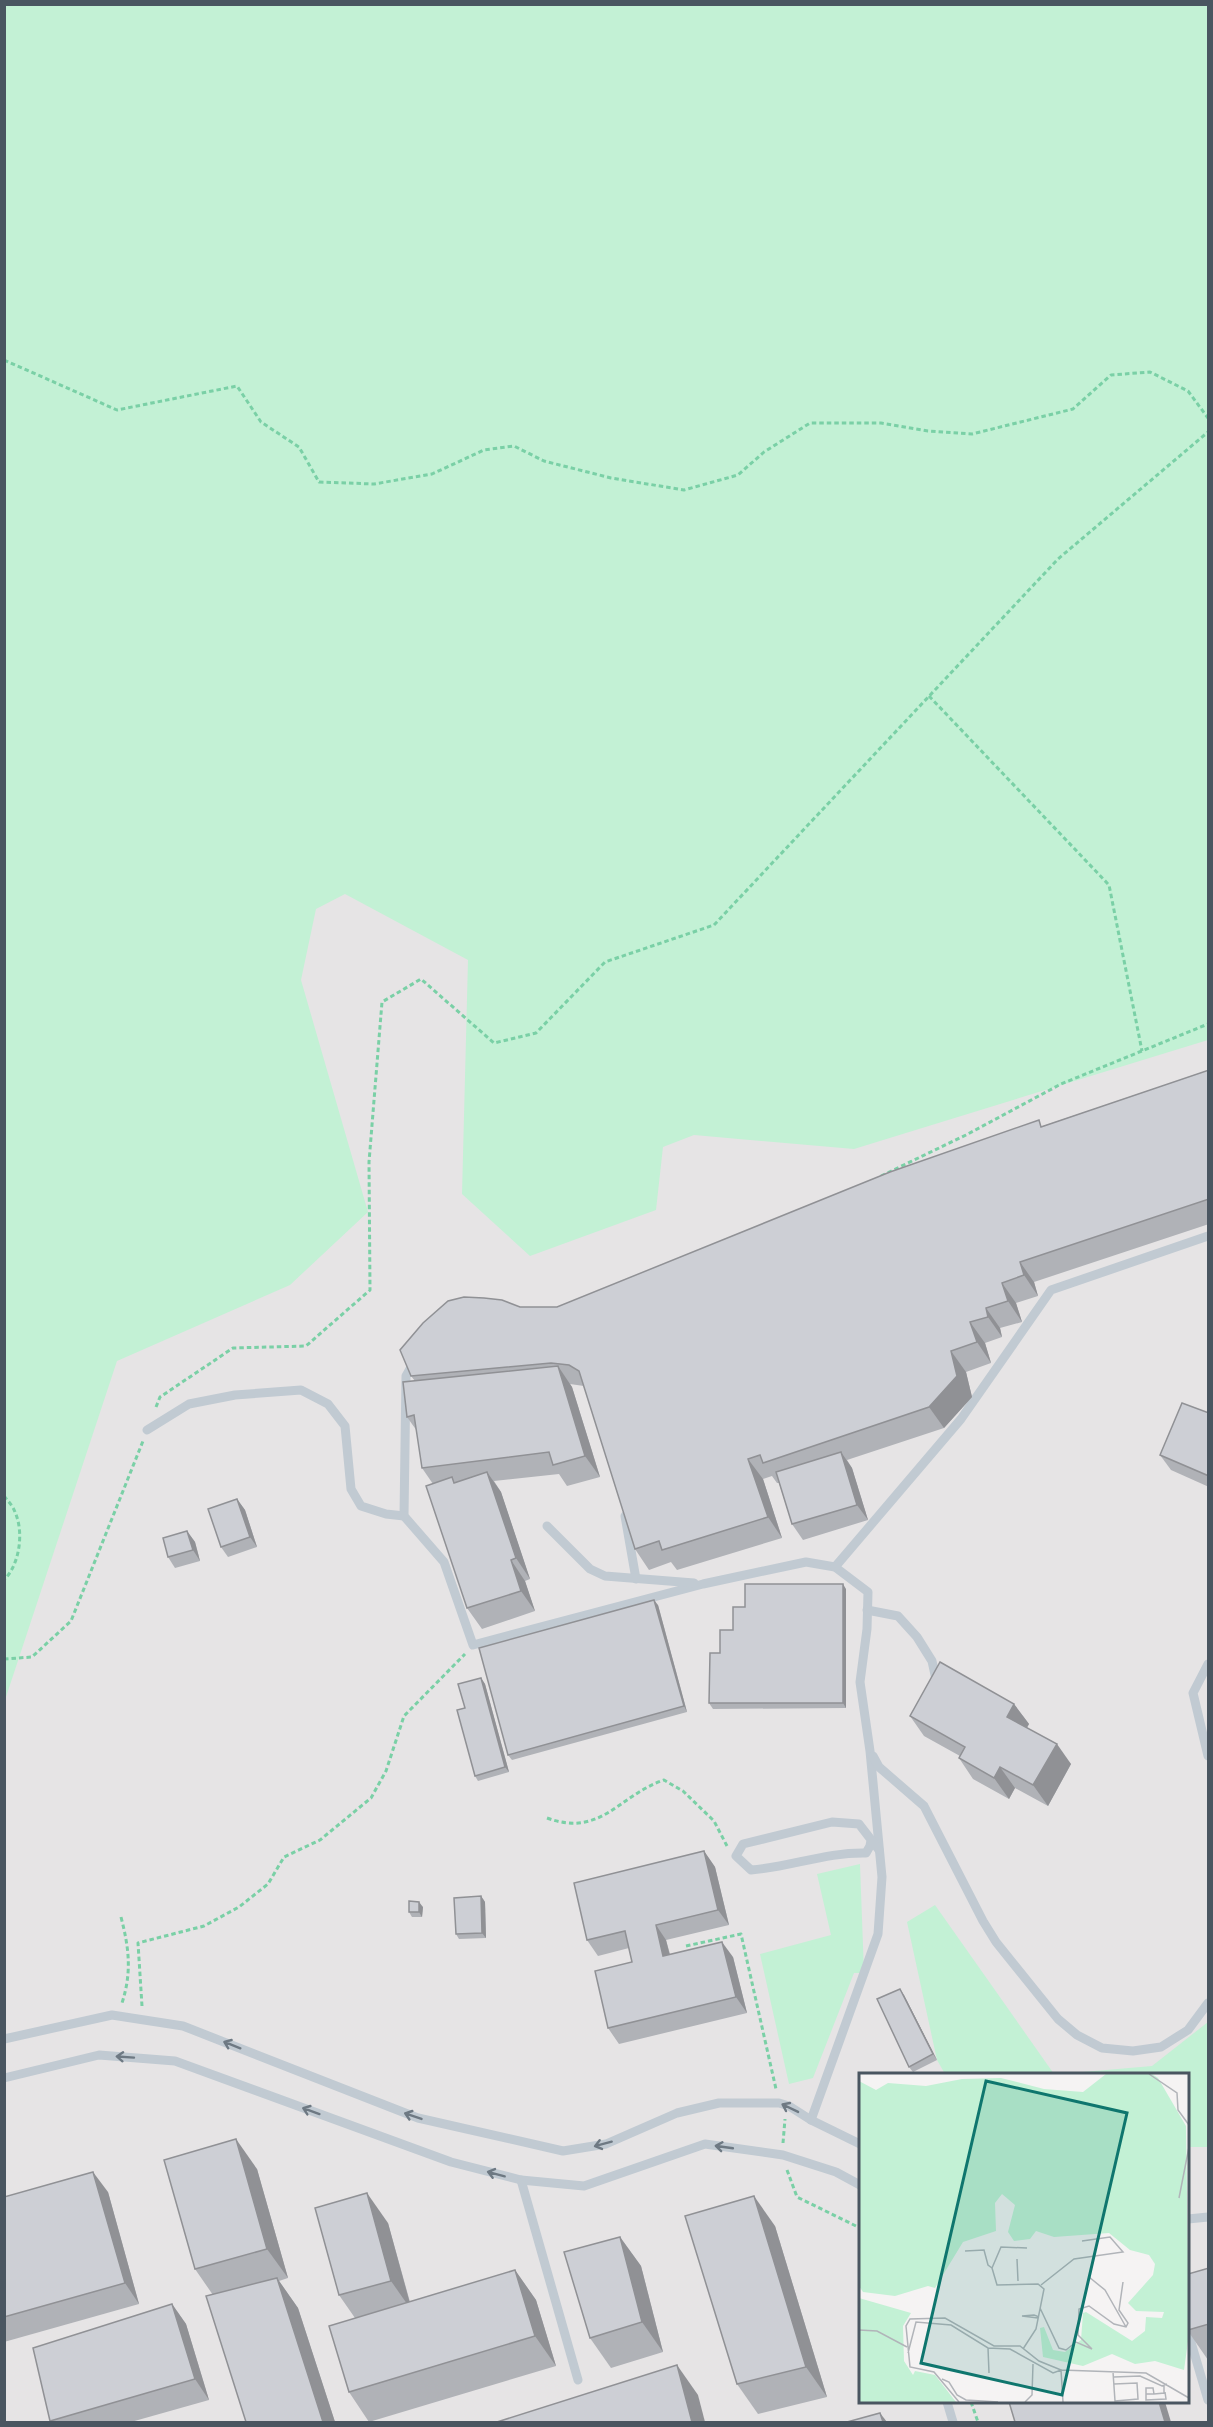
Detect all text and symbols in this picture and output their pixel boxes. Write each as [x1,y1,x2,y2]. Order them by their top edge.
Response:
one-way arrow [223,2039,241,2050]
one-way arrow [116,2051,136,2062]
inset map [859,2073,1189,2403]
one-way arrow [781,2102,799,2114]
one-way arrow [302,2104,321,2115]
one-way arrow [404,2110,423,2121]
one-way arrow [594,2138,613,2150]
one-way arrow [715,2141,735,2152]
one-way arrow [487,2167,506,2179]

